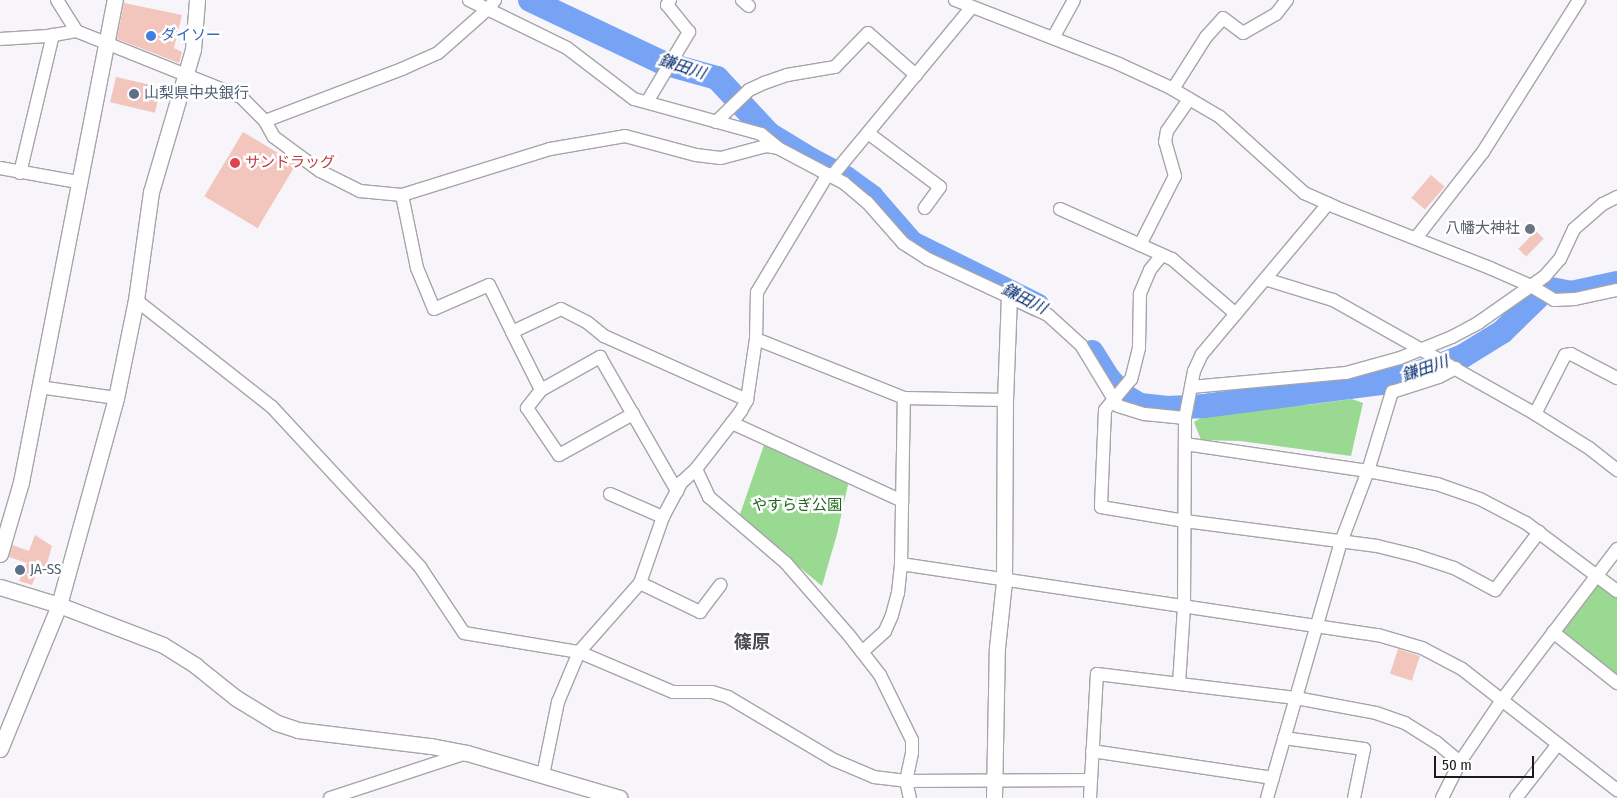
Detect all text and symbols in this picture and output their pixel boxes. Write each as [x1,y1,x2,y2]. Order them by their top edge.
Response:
place label: ダイソー [161,27,221,45]
marker: ダイソー [145,30,157,42]
water label: 鎌田川 [656,50,708,84]
place label: 山梨県中央銀行 [144,85,249,103]
marker: 山梨県中央銀行 [128,88,140,100]
place label: サンドラッグ [245,154,335,172]
marker: サンドラッグ [229,157,241,169]
place label: 八幡大神社 [1445,220,1520,238]
marker: 八幡大神社 [1524,223,1536,235]
water label: 鎌田川 [998,280,1050,318]
water label: 鎌田川 [1399,352,1451,386]
park label: やすらぎ公園 [752,497,842,515]
place label: JA-SS [30,561,61,579]
marker: JA-SS [14,564,26,576]
district label: 篠原 [734,631,770,653]
scale bar [1437,746,1537,778]
text: 50 m [1442,756,1472,774]

